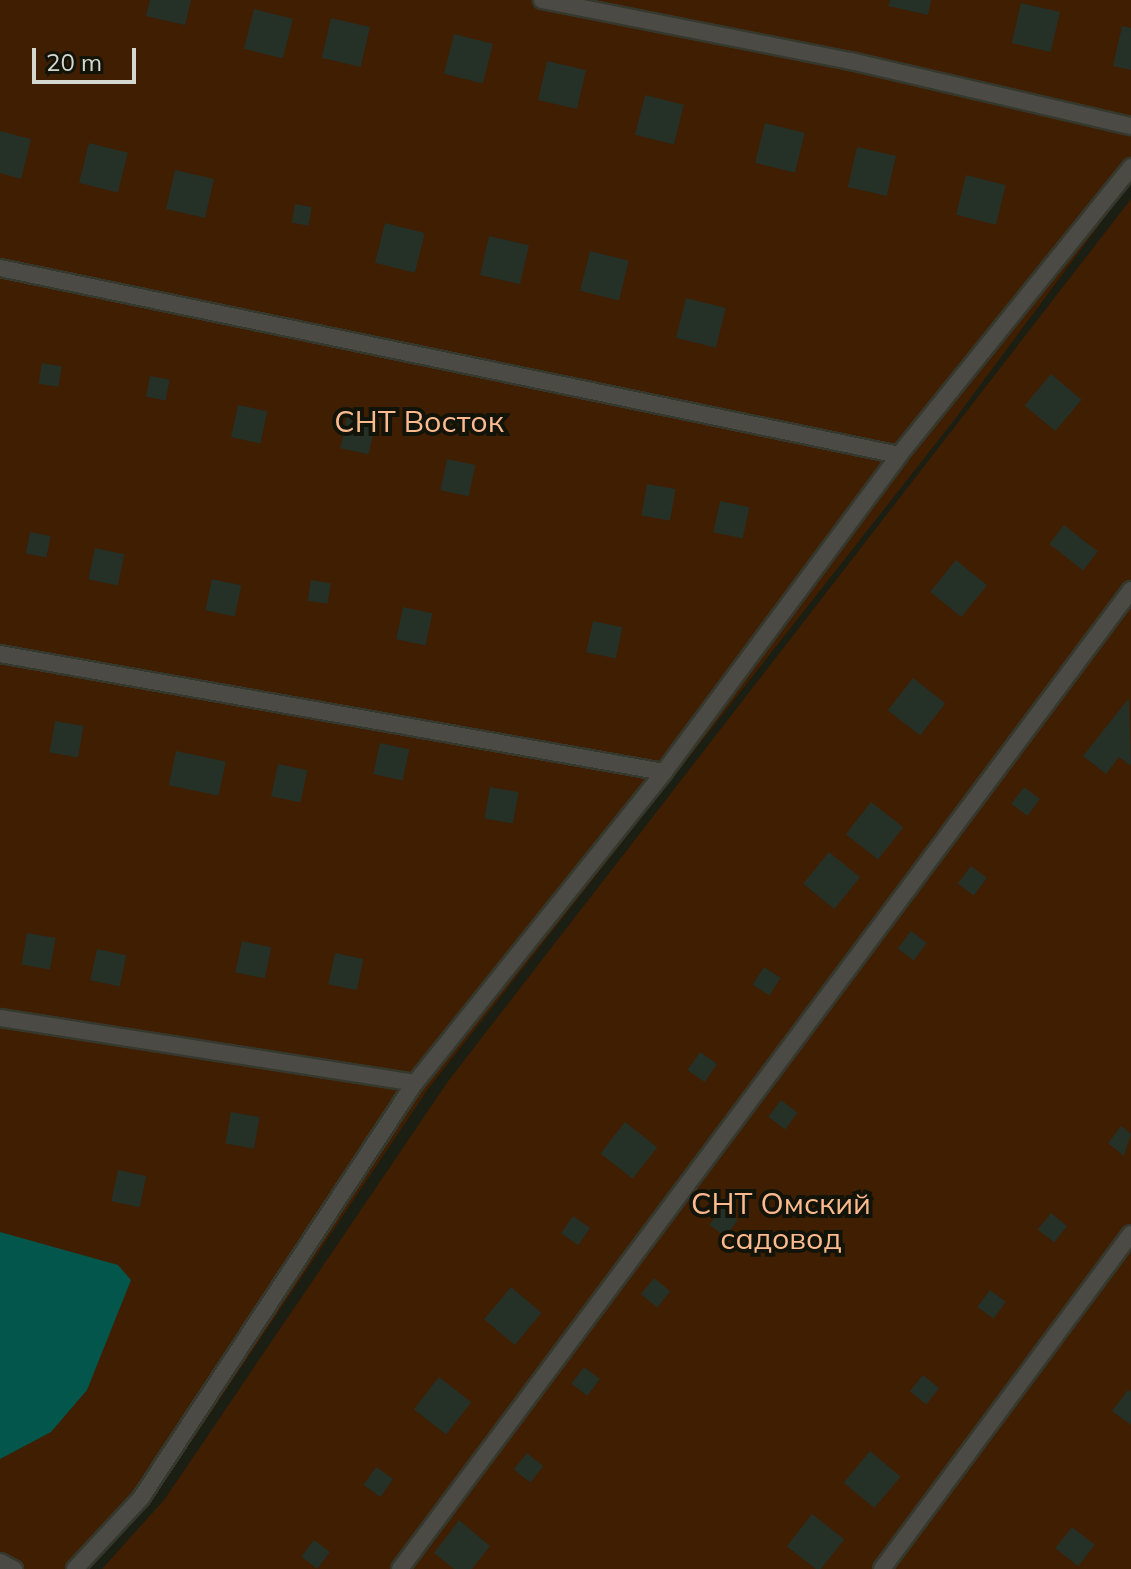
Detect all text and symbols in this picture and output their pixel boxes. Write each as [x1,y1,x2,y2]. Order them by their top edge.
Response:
scale bar [36,32,140,82]
text: 20 m [46,47,102,77]
park label: СНТ Восток [334,403,504,439]
park label: СНТ Омский садовод [691,1185,871,1256]

